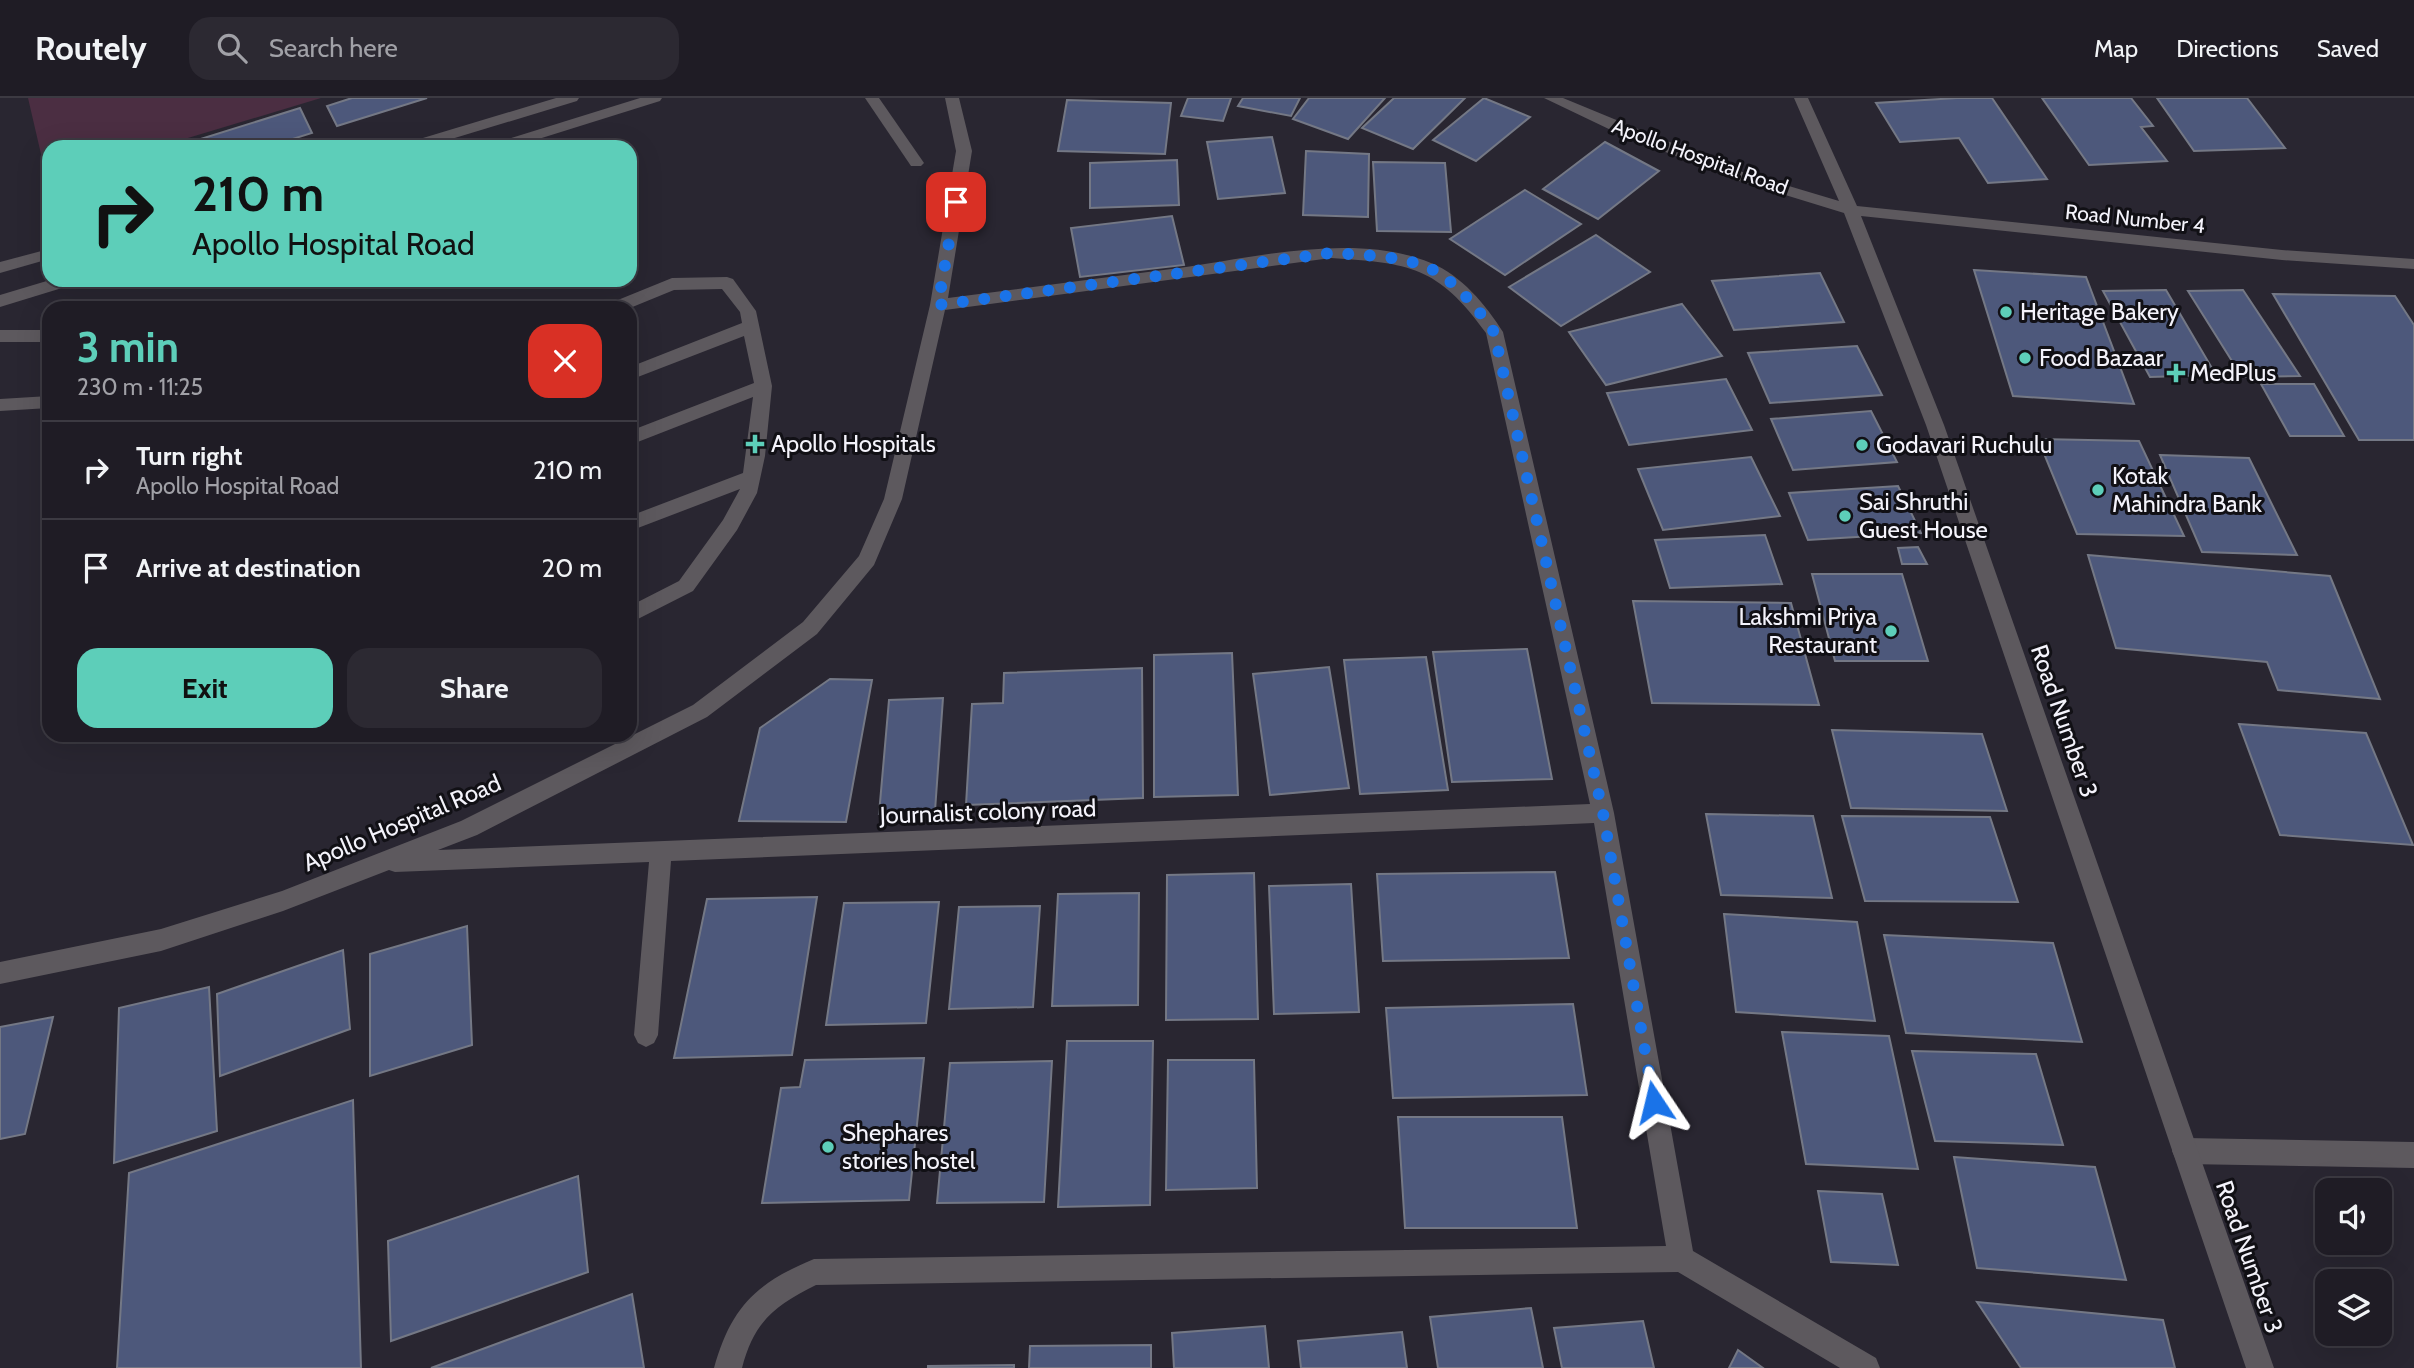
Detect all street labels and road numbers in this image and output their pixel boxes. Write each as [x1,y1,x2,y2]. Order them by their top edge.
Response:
street label: Apollo Hospital Road [1609,113,1792,200]
street label: Road Number 4 [2064,199,2206,238]
street label: Road Number 3 [2025,641,2104,801]
street label: Apollo Hospital Road [299,768,505,877]
street label: Journalist colony road [878,793,1097,830]
street label: Road Number 3 [2210,1177,2289,1337]

